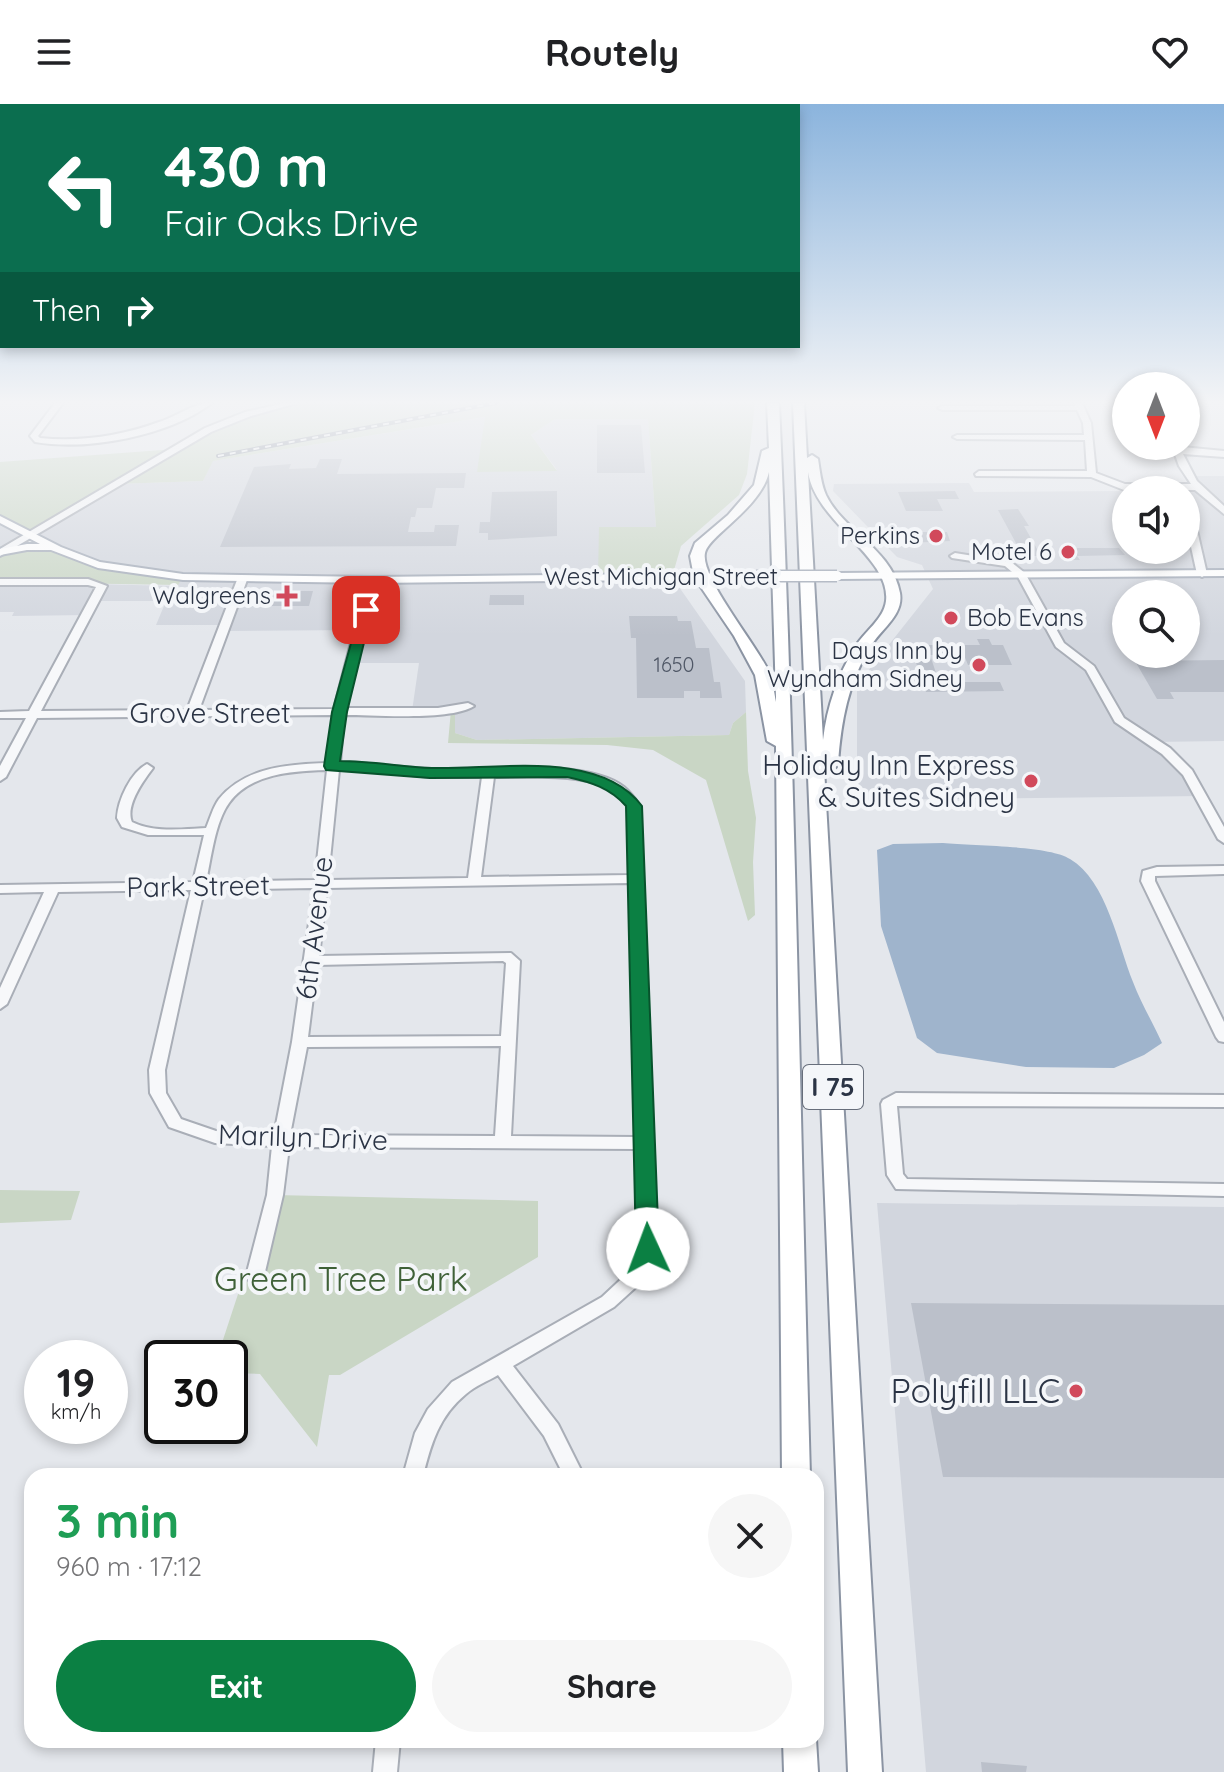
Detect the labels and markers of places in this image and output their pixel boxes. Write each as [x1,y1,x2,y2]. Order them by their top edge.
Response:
place label: Perkins [840,520,920,550]
marker: Perkins [927,527,945,545]
place label: Motel 6 [971,536,1052,566]
marker: Motel 6 [1059,543,1077,561]
pin [332,576,400,644]
place label: Walgreens [152,580,271,610]
marker: Walgreens [278,587,296,605]
place label: Bob Evans [967,602,1084,632]
marker: Bob Evans [942,609,960,627]
place label: Days Inn by Wyndham Sidney [767,635,963,693]
marker: Days Inn by Wyndham Sidney [970,656,988,674]
place label: Holiday Inn Express & Suites Sidney [762,747,1015,814]
marker: Holiday Inn Express & Suites Sidney [1022,772,1040,790]
place label: Polyfill LLC [890,1369,1060,1412]
marker: Polyfill LLC [1067,1382,1085,1400]

